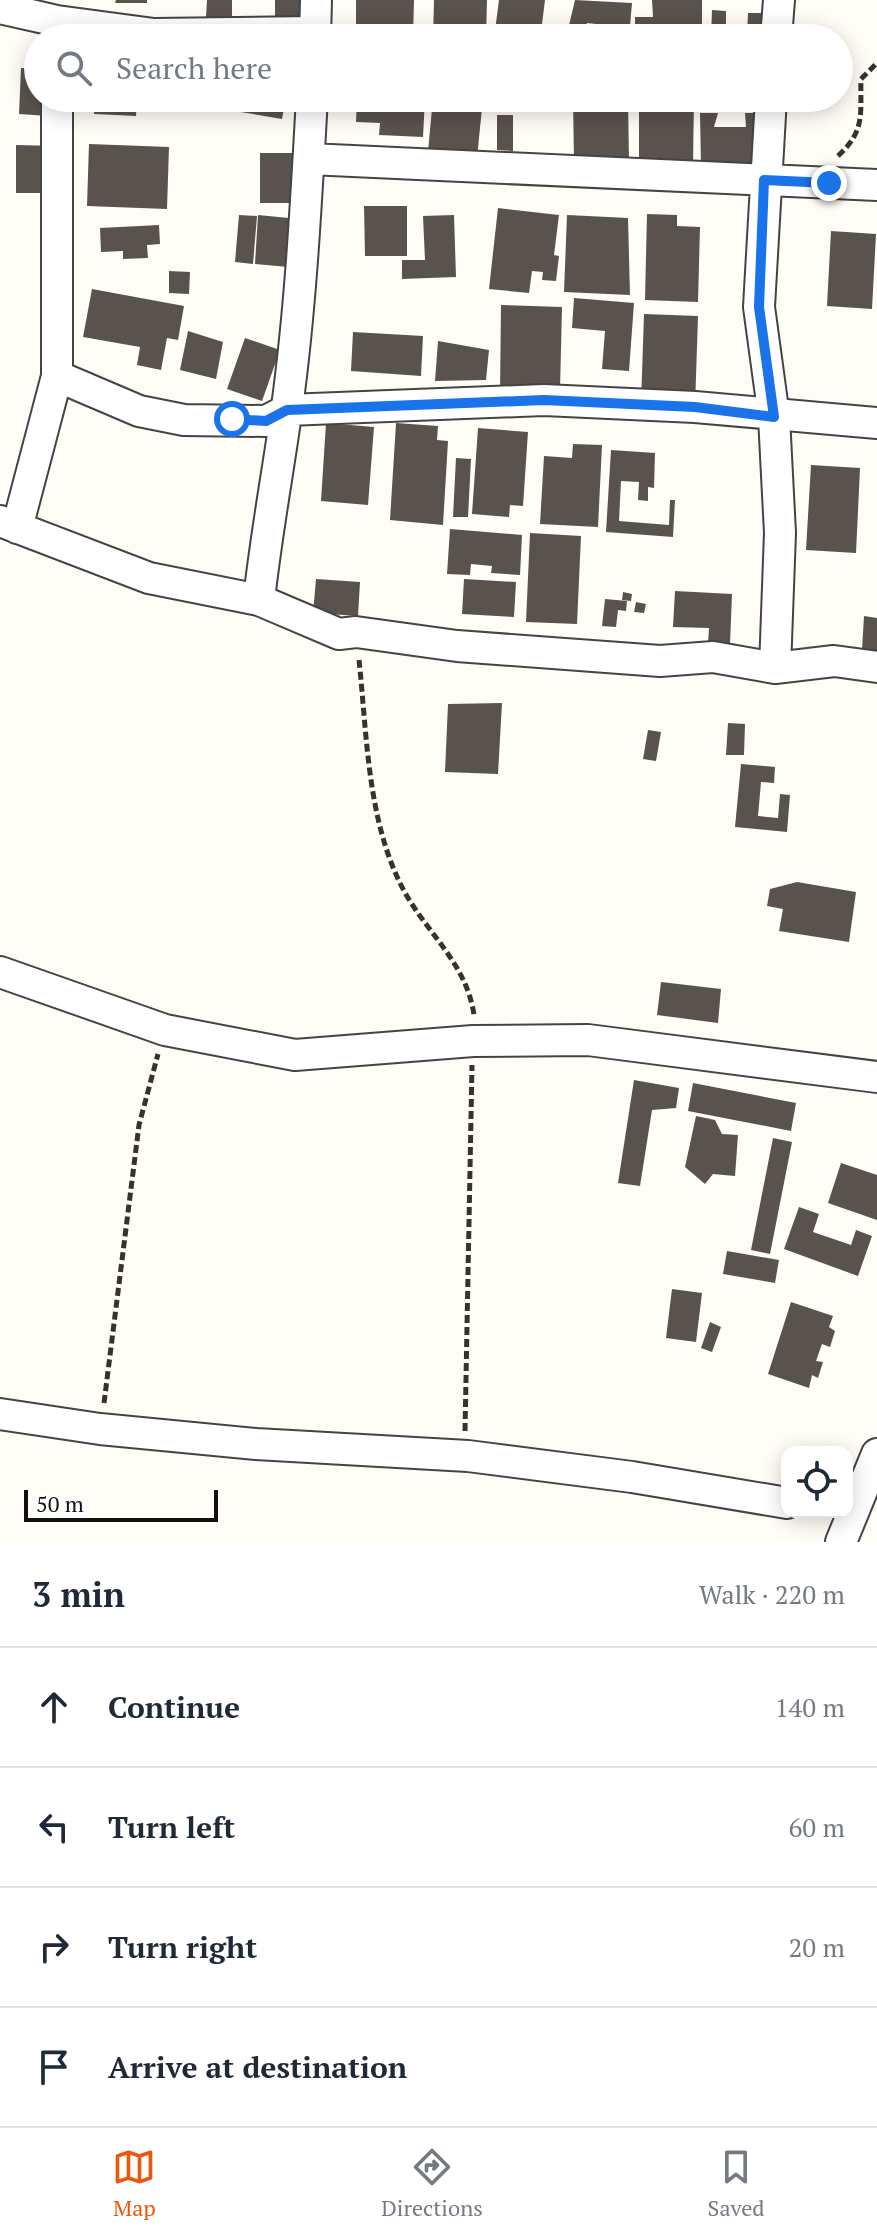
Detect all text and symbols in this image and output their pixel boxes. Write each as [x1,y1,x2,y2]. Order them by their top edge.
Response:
search box [24,24,853,112]
icon: search [52,46,96,90]
text: Search here [116,48,272,88]
route end [811,165,847,201]
route start [214,401,250,437]
map controls [781,1446,853,1518]
button: locate [781,1446,853,1518]
scale bar [24,1486,218,1522]
text: 50 m [36,1489,84,1518]
text: 3 min [32,1572,125,1617]
text: Walk · 220 m [699,1577,845,1611]
icon: ahead [32,1685,76,1729]
text: Continue [108,1687,240,1727]
text: 140 m [775,1690,845,1724]
icon: left [32,1805,76,1849]
text: Turn left [108,1807,235,1847]
text: 60 m [789,1810,845,1844]
icon: right [32,1925,76,1969]
text: Turn right [108,1927,257,1967]
text: 20 m [789,1930,845,1964]
icon: arrive [32,2045,76,2089]
text: Arrive at destination [108,2047,407,2087]
tab: Map [112,2145,156,2222]
tab: Directions [381,2145,483,2222]
tab: Saved [708,2145,765,2222]

